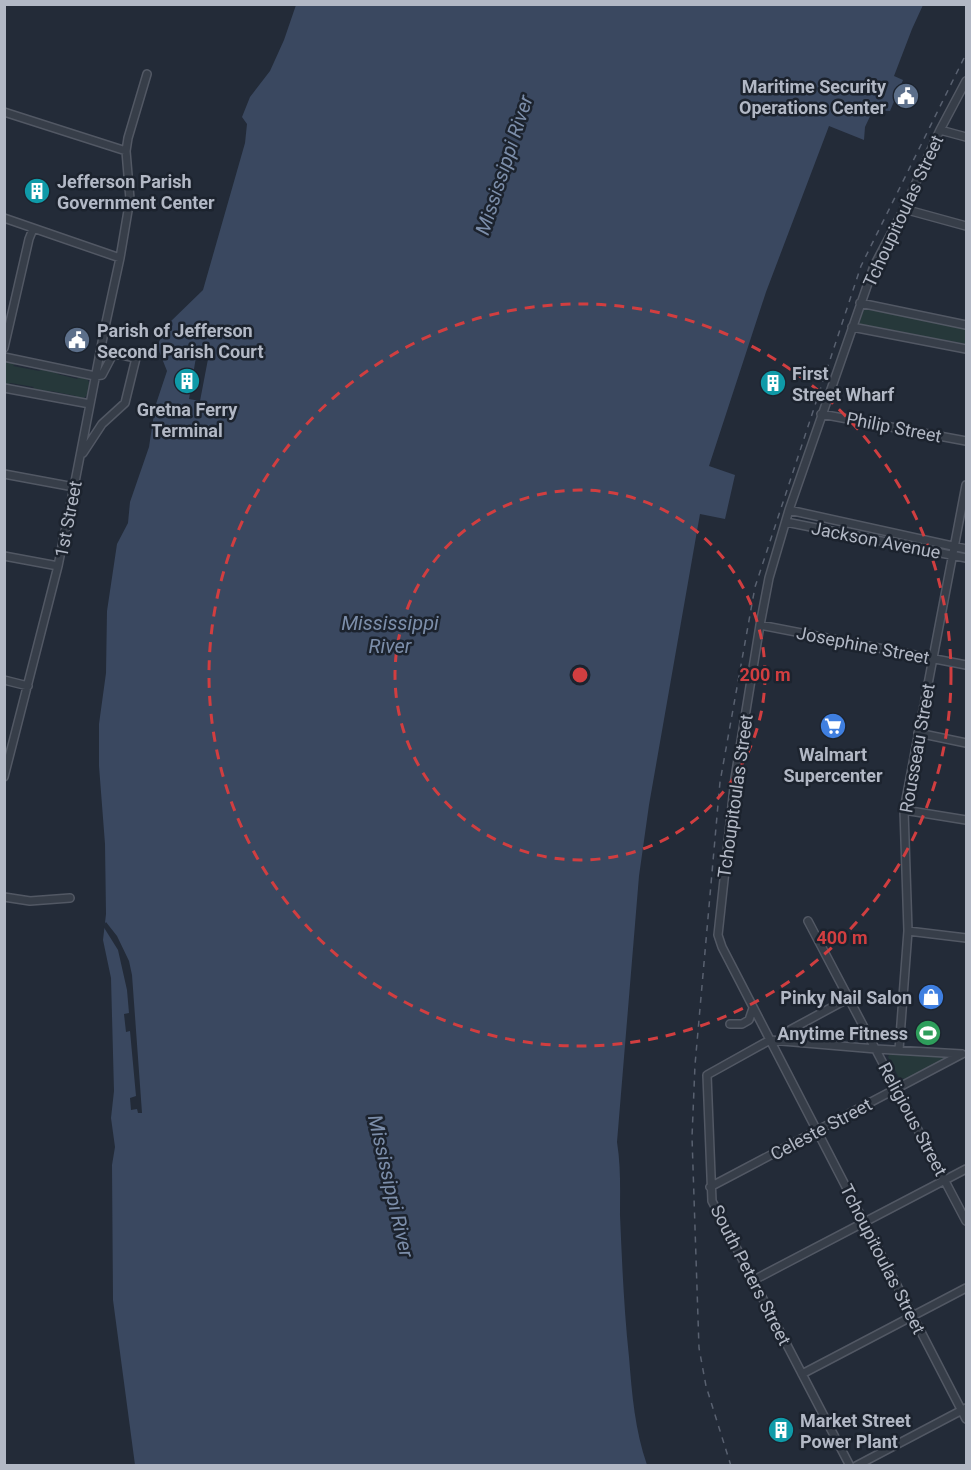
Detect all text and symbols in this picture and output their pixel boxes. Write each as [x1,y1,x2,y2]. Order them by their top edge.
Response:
place label: Maritime Security Operations Center [739,76,887,118]
public building icon: Maritime Security Operations Center [891,81,921,111]
water label: Mississippi River [470,91,538,238]
street label: Tchoupitoulas Street [859,132,947,290]
place label: Jefferson Parish Government Center [57,171,215,213]
building icon: Jefferson Parish Government Center [22,176,52,206]
place label: Parish of Jefferson Second Parish Court [97,320,263,362]
public building icon: Parish of Jefferson Second Parish Court [62,325,92,355]
place label: First Street Wharf [792,363,895,405]
building icon: Gretna Ferry Terminal [172,366,202,396]
building icon: First Street Wharf [758,368,788,398]
place label: Gretna Ferry Terminal [137,399,238,441]
street label: Philip Street [845,407,943,447]
street label: 1st Street [50,479,86,559]
street label: Jackson Avenue [810,517,942,563]
water label: Mississippi River [341,611,439,658]
street label: Josephine Street [795,622,931,668]
text: 200 m [739,664,791,685]
centre of rings [570,665,590,685]
street label: Rousseau Street [895,682,939,814]
supermarket icon: Walmart Supercenter [818,711,848,741]
street label: Tchoupitoulas Street [713,713,757,879]
place label: Walmart Supercenter [783,744,883,786]
text: 400 m [816,927,868,948]
shop icon: Pinky Nail Salon [916,982,946,1012]
place label: Pinky Nail Salon [780,987,912,1008]
sports icon: Anytime Fitness [913,1018,943,1048]
place label: Anytime Fitness [777,1023,908,1044]
street label: Religious Street [874,1059,952,1179]
street label: Celeste Street [767,1093,875,1165]
water label: Mississippi River [363,1112,419,1261]
street label: Tchoupitoulas Street [836,1181,930,1337]
street label: South Peters Street [707,1201,796,1349]
place label: Market Street Power Plant [800,1410,911,1452]
building icon: Market Street Power Plant [766,1415,796,1445]

